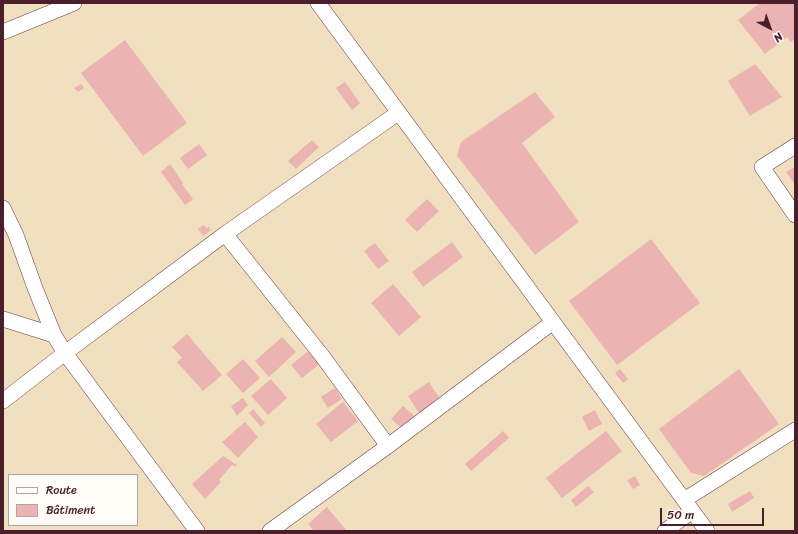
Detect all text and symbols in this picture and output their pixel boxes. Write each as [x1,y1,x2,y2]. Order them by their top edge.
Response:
north arrow [750,8,790,48]
text: N [769,28,787,47]
legend [8,474,138,526]
text: Route [46,479,77,501]
text: Bâtiment [46,499,95,521]
scale bar [662,500,766,526]
text: 50 m [667,504,694,526]

